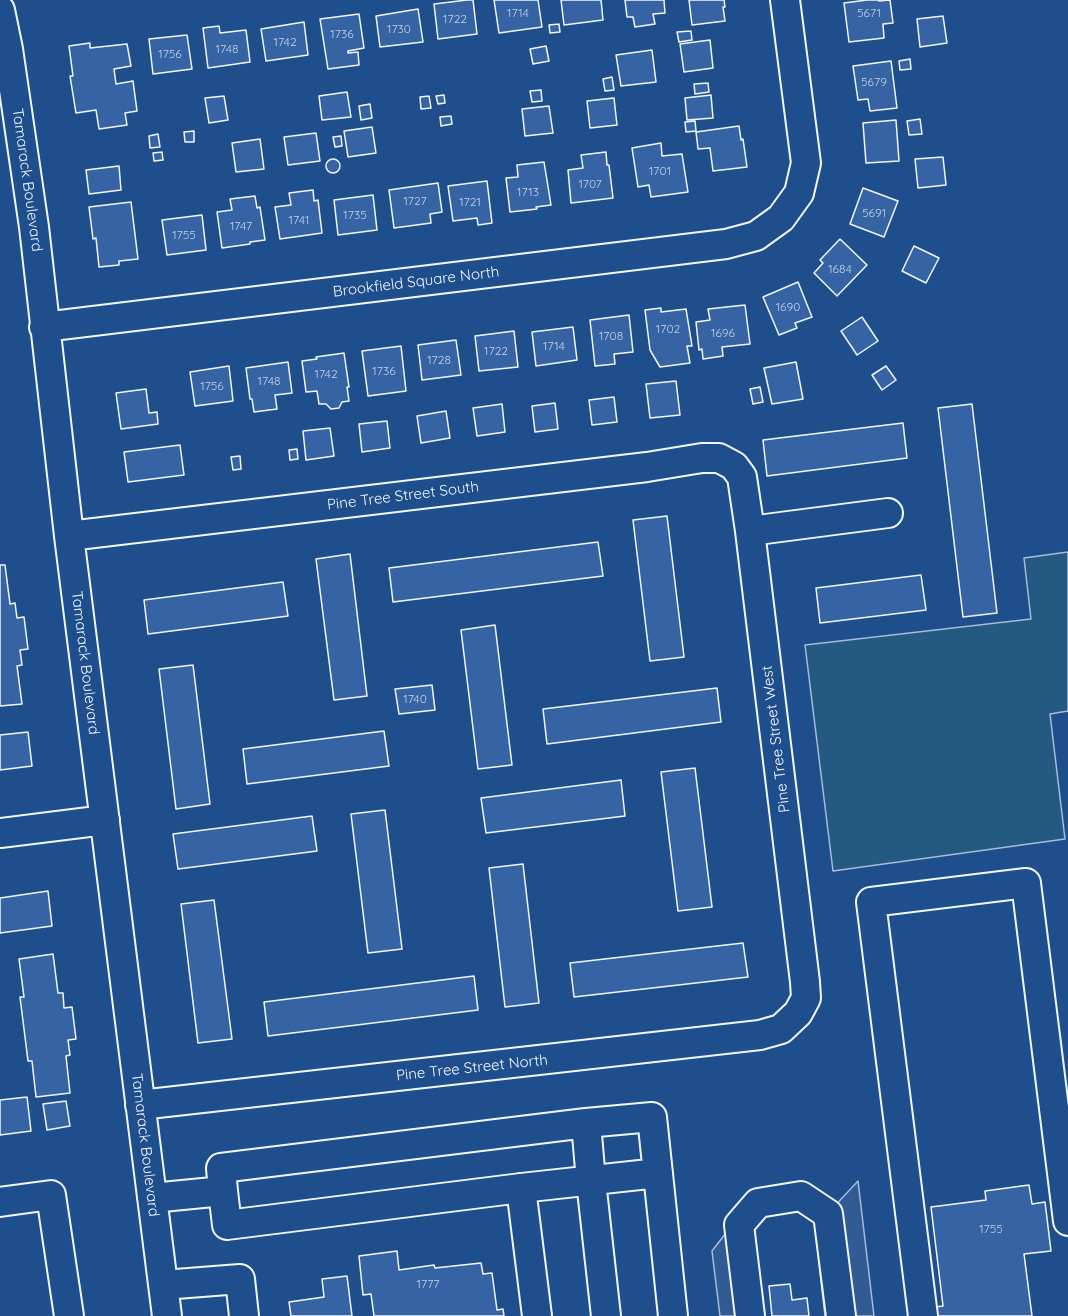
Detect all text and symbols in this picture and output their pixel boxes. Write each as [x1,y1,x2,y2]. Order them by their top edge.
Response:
house number: 1714 [507,6,529,20]
house number: 5671 [857,6,881,20]
house number: 1722 [443,12,467,26]
house number: 1730 [387,22,411,36]
house number: 1736 [330,27,354,41]
house number: 1742 [273,35,297,49]
house number: 1748 [216,42,238,56]
house number: 1756 [158,47,182,61]
house number: 5679 [861,75,887,89]
street label: Tamarack Boulevard [8,107,46,253]
house number: 1701 [649,164,671,178]
house number: 1707 [578,177,602,191]
house number: 1713 [517,185,539,199]
house number: 1727 [403,194,427,208]
house number: 1721 [459,195,481,209]
house number: 5691 [862,206,886,220]
house number: 1735 [343,208,367,222]
house number: 1741 [289,213,309,227]
house number: 1747 [230,219,252,233]
house number: 1755 [172,228,196,242]
house number: 1684 [828,262,852,276]
street label: Brookfield Square North [332,263,500,301]
house number: 1690 [776,300,800,314]
house number: 1702 [656,322,680,336]
house number: 1696 [711,326,735,340]
house number: 1708 [599,329,623,343]
house number: 1714 [543,339,565,353]
house number: 1722 [484,344,508,358]
house number: 1728 [427,353,451,367]
house number: 1736 [372,364,396,378]
house number: 1742 [314,367,338,381]
house number: 1748 [258,374,280,388]
house number: 1756 [200,379,224,393]
street label: Pine Tree Street South [326,478,480,514]
street label: Tamarack Boulevard [67,590,103,736]
street label: Pine Tree Street West [758,664,794,814]
house number: 1740 [403,692,427,706]
street label: Pine Tree Street North [395,1051,549,1085]
street label: Tamarack Boulevard [127,1072,163,1218]
house number: 1755 [979,1222,1003,1236]
house number: 1777 [417,1277,439,1291]

